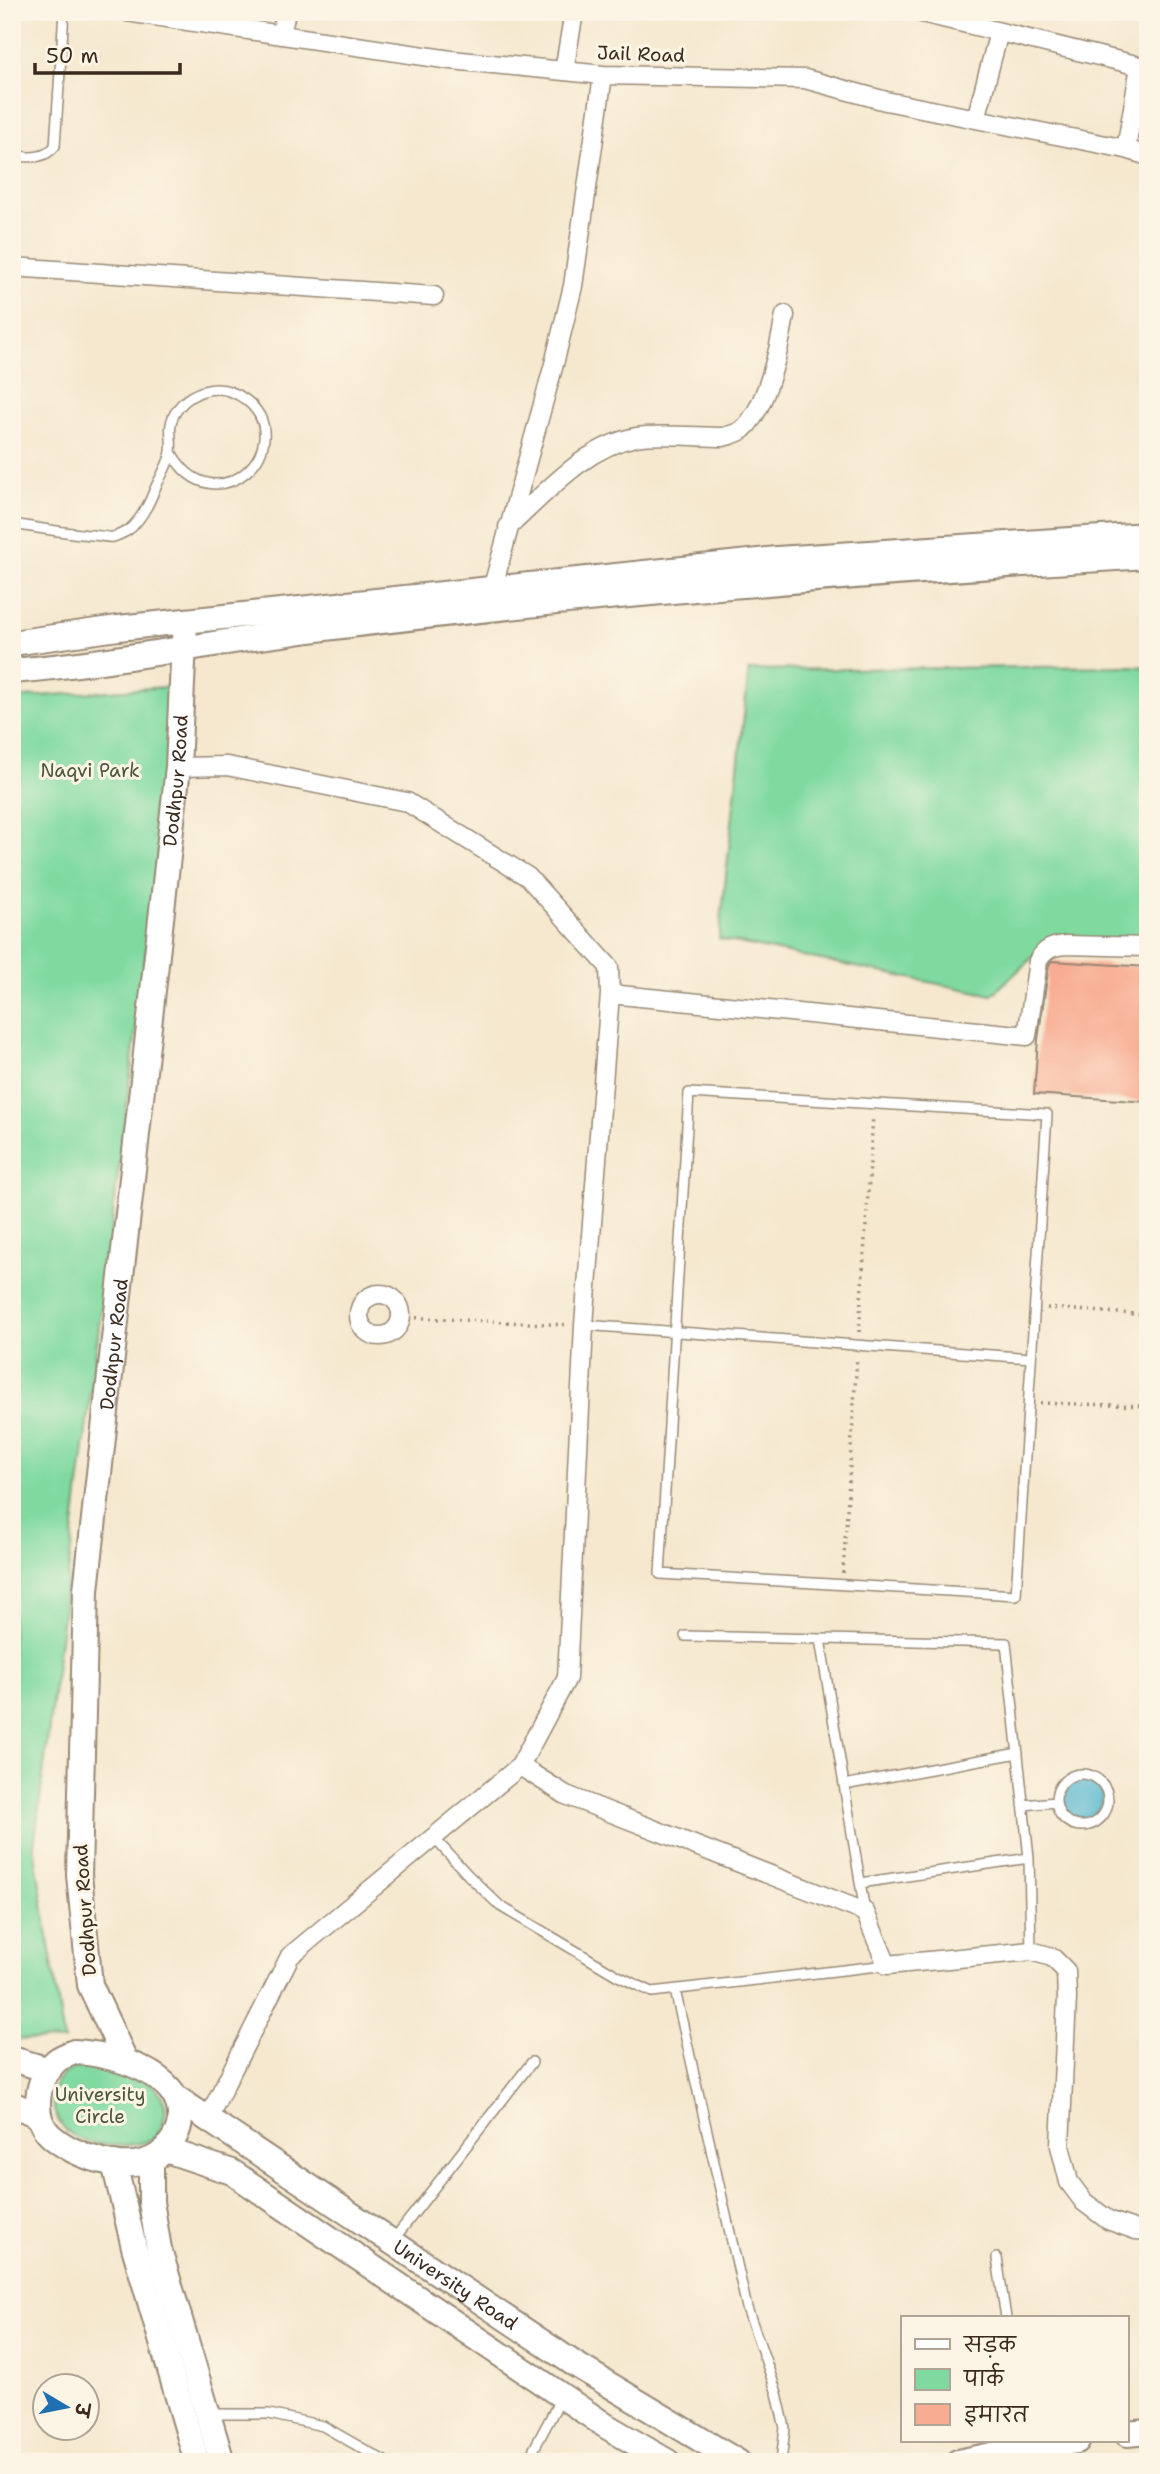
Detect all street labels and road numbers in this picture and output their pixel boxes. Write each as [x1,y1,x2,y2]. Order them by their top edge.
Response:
street label: Jail Road [597,40,685,68]
street label: Dodhpur Road [157,714,193,848]
street label: Dodhpur Road [94,1277,133,1411]
street label: Dodhpur Road [68,1843,102,1977]
street label: University Road [388,2234,523,2335]

